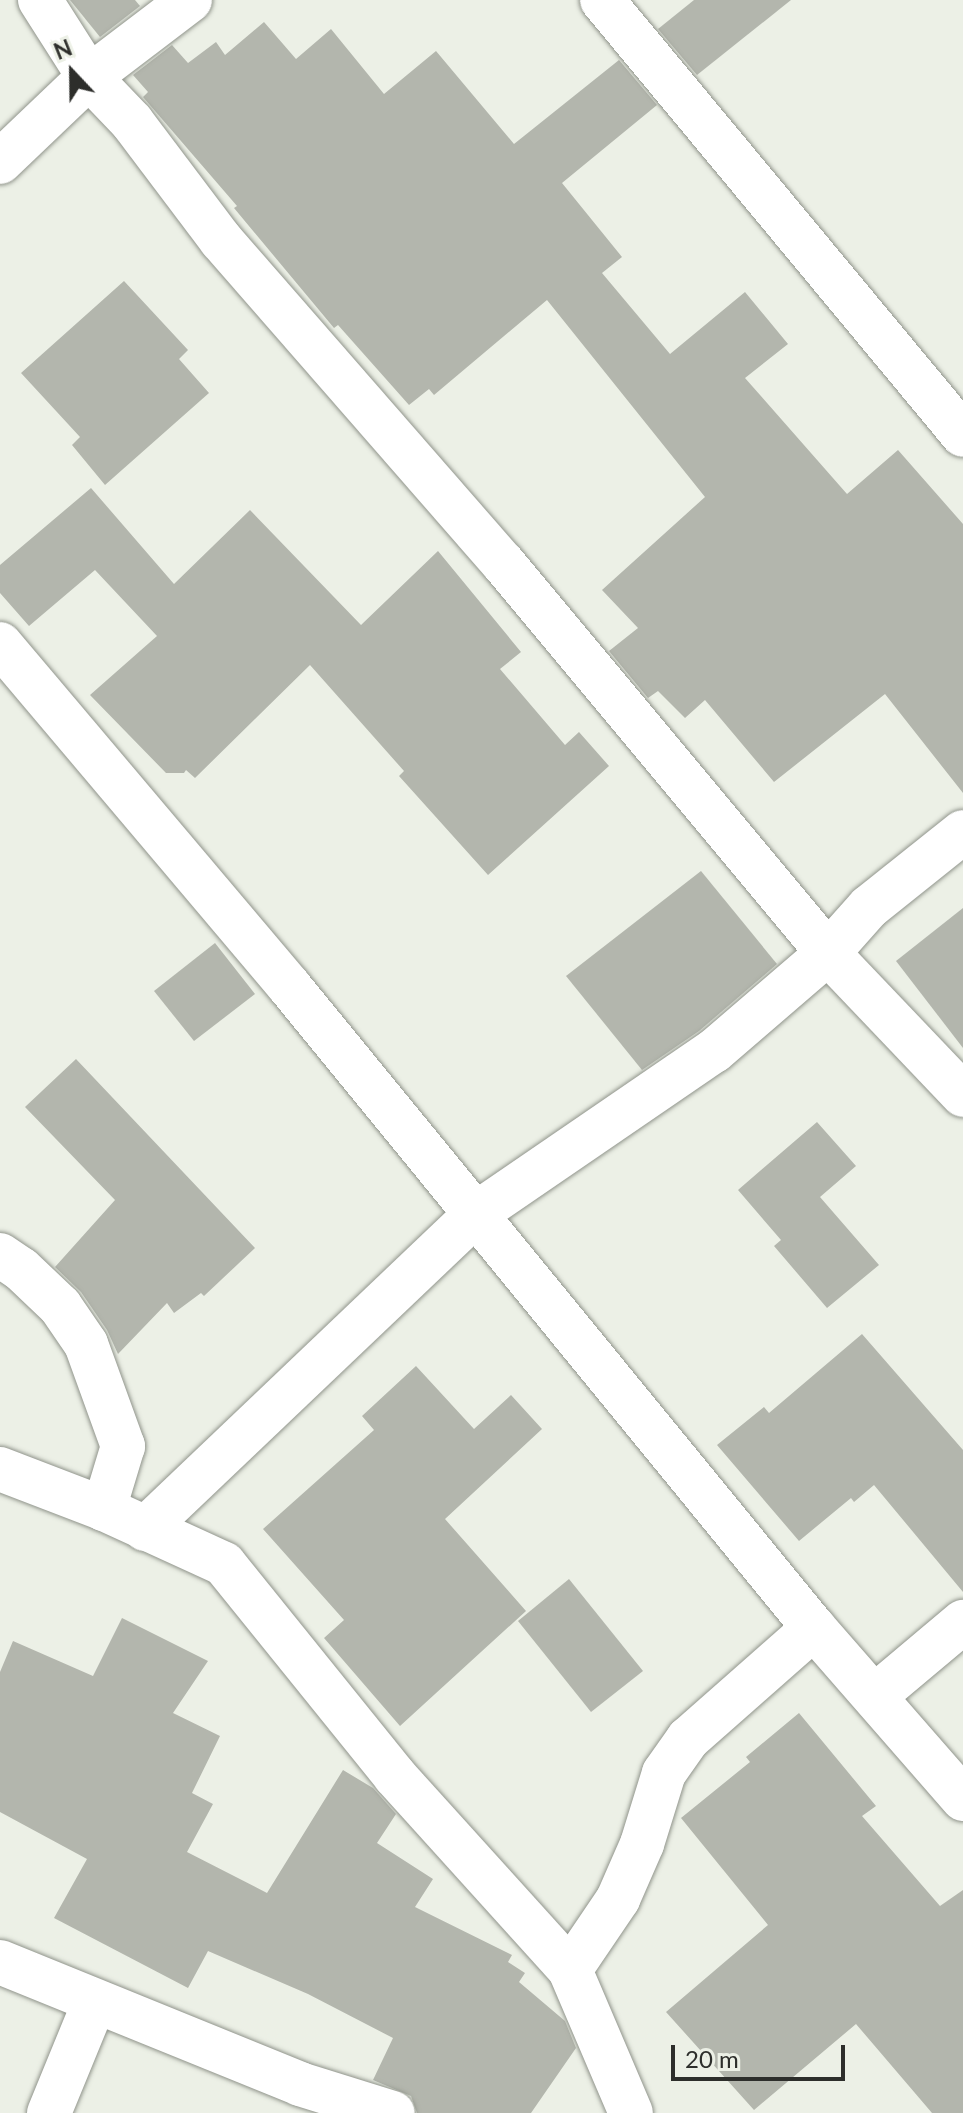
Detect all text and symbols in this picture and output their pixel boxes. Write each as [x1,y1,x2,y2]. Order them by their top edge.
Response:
north arrow [32,32,112,112]
text: N [50,34,76,65]
scale bar [675,2029,849,2079]
text: 20 m [685,2044,739,2073]

